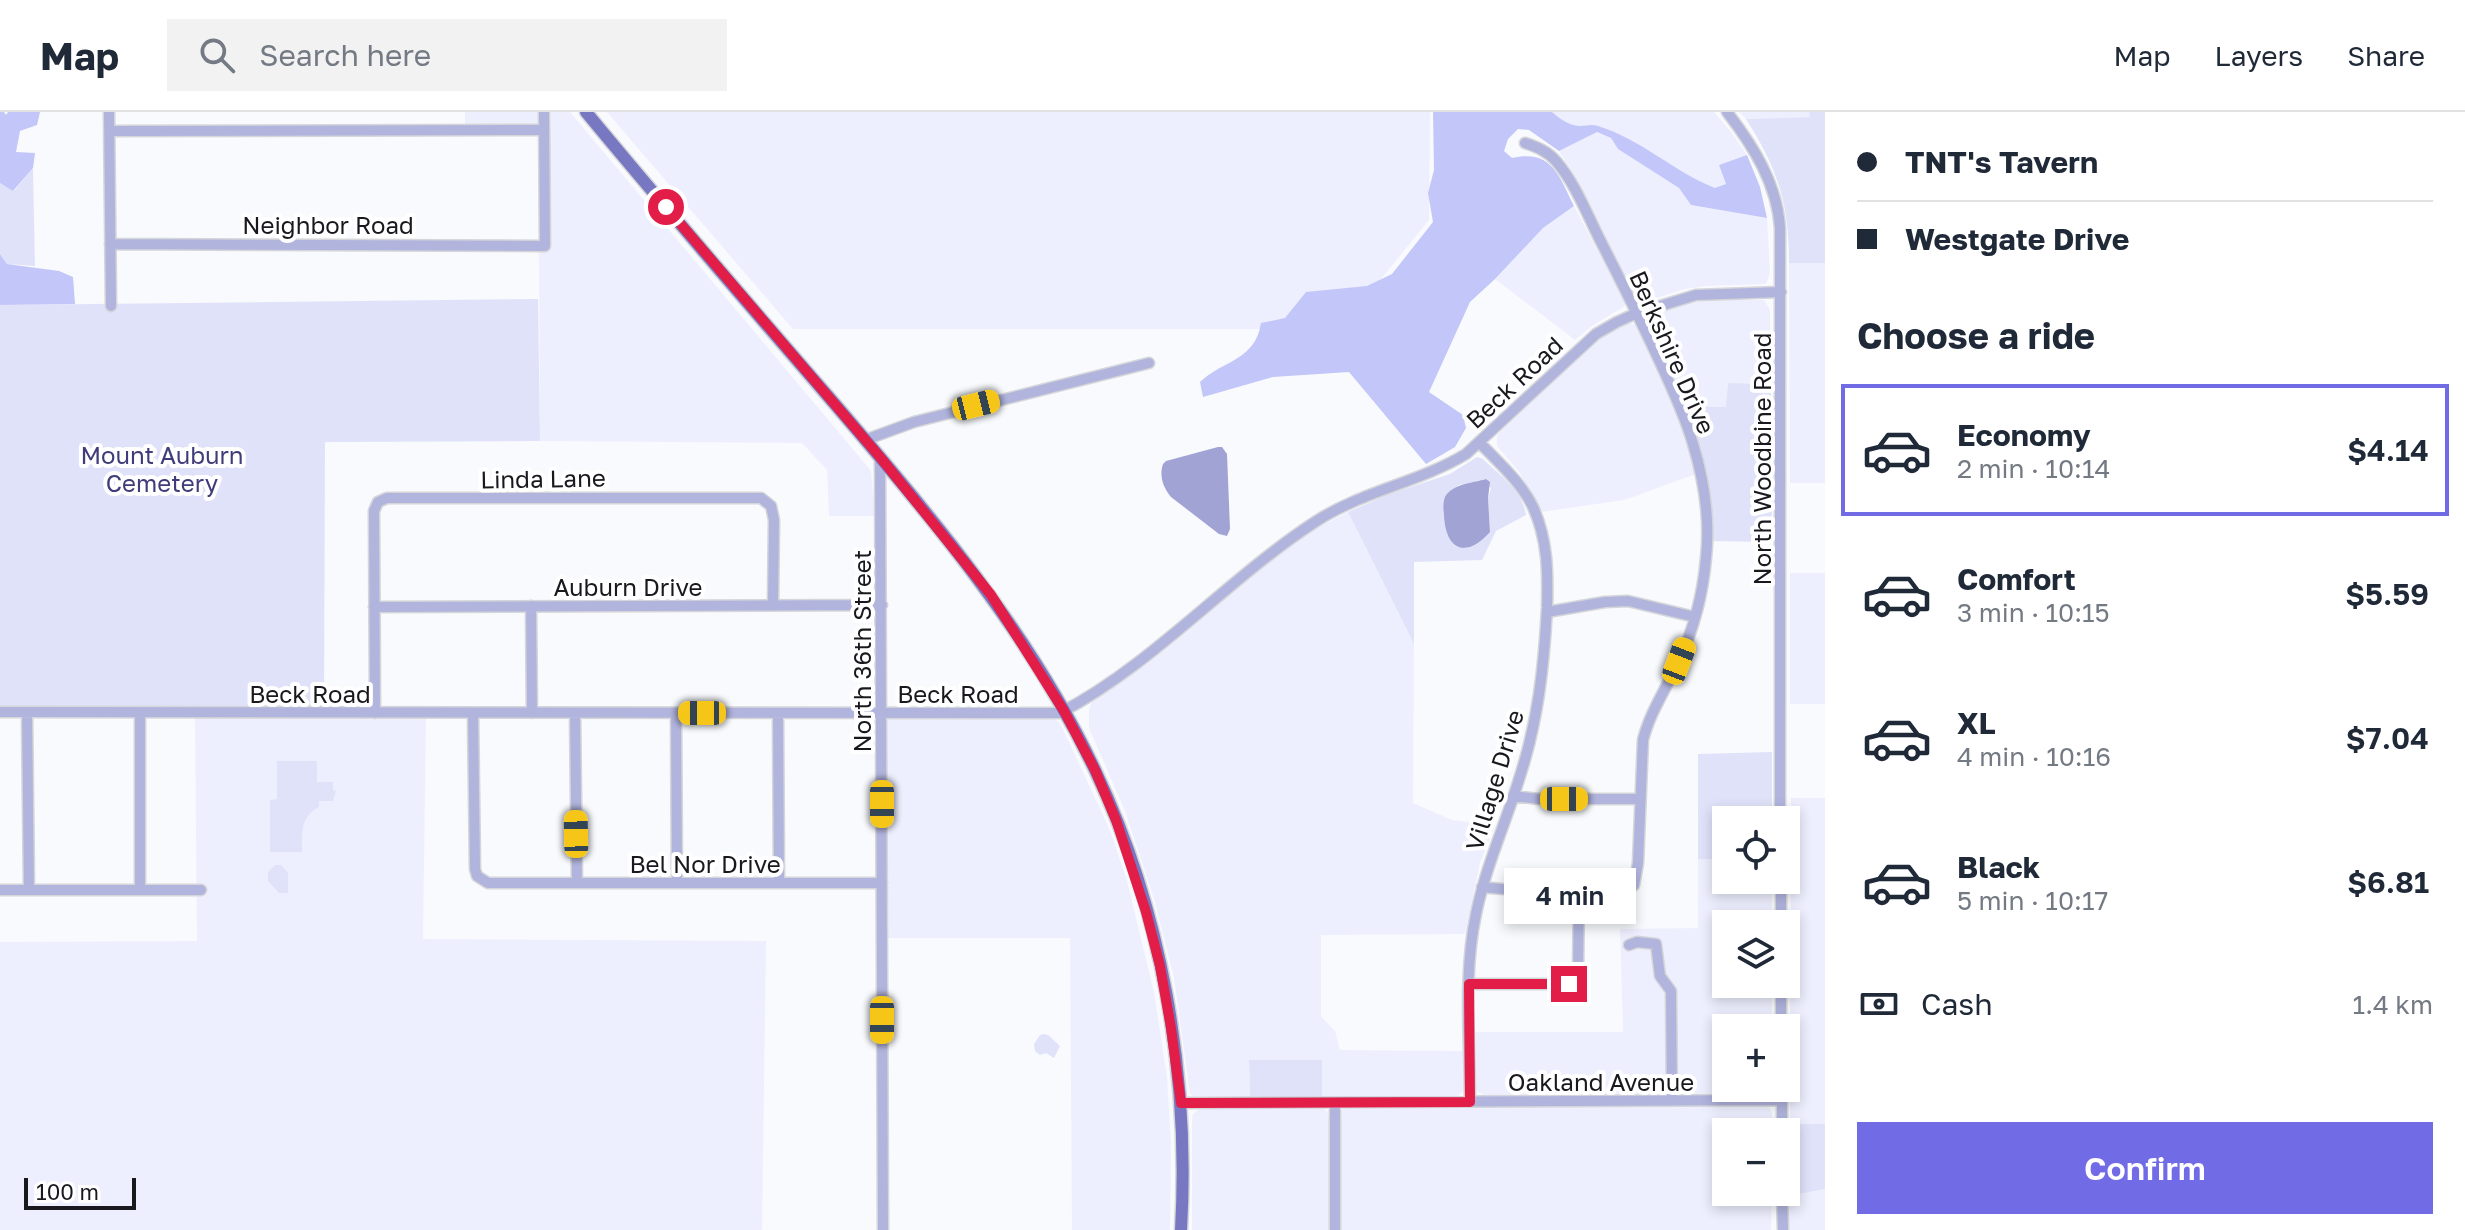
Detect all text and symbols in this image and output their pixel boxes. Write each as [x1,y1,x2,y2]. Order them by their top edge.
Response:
search box [167,19,727,91]
text: Map [40,33,119,78]
icon: search [195,33,239,77]
text: Search here [259,37,431,73]
text: Map [2113,39,2171,72]
text: Layers [2215,39,2303,72]
text: Share [2347,39,2425,72]
text: TNT's Tavern [1905,144,2098,180]
route start [648,189,684,225]
street label: Neighbor Road [242,210,414,239]
text: Westgate Drive [1905,221,2129,257]
street label: Berkshire Drive [1624,266,1722,438]
text: Choose a ride [1857,314,2095,357]
street label: Beck Road [1460,330,1568,434]
street label: North Woodbine Road [1747,332,1776,586]
car [950,388,1002,422]
icon: car [1861,414,1933,486]
text: Economy [1957,417,2091,453]
text: $4.14 [2347,432,2429,468]
park label: Mount Auburn Cemetery [80,440,244,497]
text: 2 min · 10:14 [1957,453,2110,484]
street label: Linda Lane [480,462,606,494]
street label: North 36th Street [847,550,876,752]
icon: car [1861,558,1933,630]
text: Comfort [1957,561,2076,597]
street label: Auburn Drive [554,572,703,601]
text: $5.59 [2345,576,2429,612]
text: 3 min · 10:15 [1957,597,2110,628]
car [1659,634,1699,688]
street label: Beck Road [249,679,371,708]
street label: Beck Road [897,679,1019,708]
car [678,701,726,725]
icon: car [1861,702,1933,774]
text: XL [1957,705,1996,741]
street label: Village Drive [1459,706,1529,854]
text: $7.04 [2346,720,2429,756]
text: 4 min · 10:16 [1957,741,2111,772]
car [870,780,894,828]
car [1540,787,1588,811]
map controls [1712,806,1800,1206]
button: locate [1712,806,1800,894]
car [564,810,588,858]
icon: car [1861,846,1933,918]
street label: Bel Nor Drive [629,849,781,878]
text: Black [1957,849,2040,885]
text: $6.81 [2347,864,2429,900]
callout: 4 min [1503,868,1635,924]
text: 4 min [1536,880,1604,911]
text: 5 min · 10:17 [1957,885,2108,916]
button: layers [1712,910,1800,998]
route end [1551,966,1587,1002]
icon: cash [1857,982,1901,1026]
text: Cash [1921,986,1993,1022]
text: 1.4 km [2353,989,2433,1020]
car [870,996,894,1044]
button: + [1712,1014,1800,1102]
street label: Oakland Avenue [1508,1067,1694,1096]
button: − [1712,1118,1800,1206]
button: Confirm [1857,1122,2433,1214]
scale bar [24,1174,136,1210]
text: 100 m [36,1178,99,1205]

